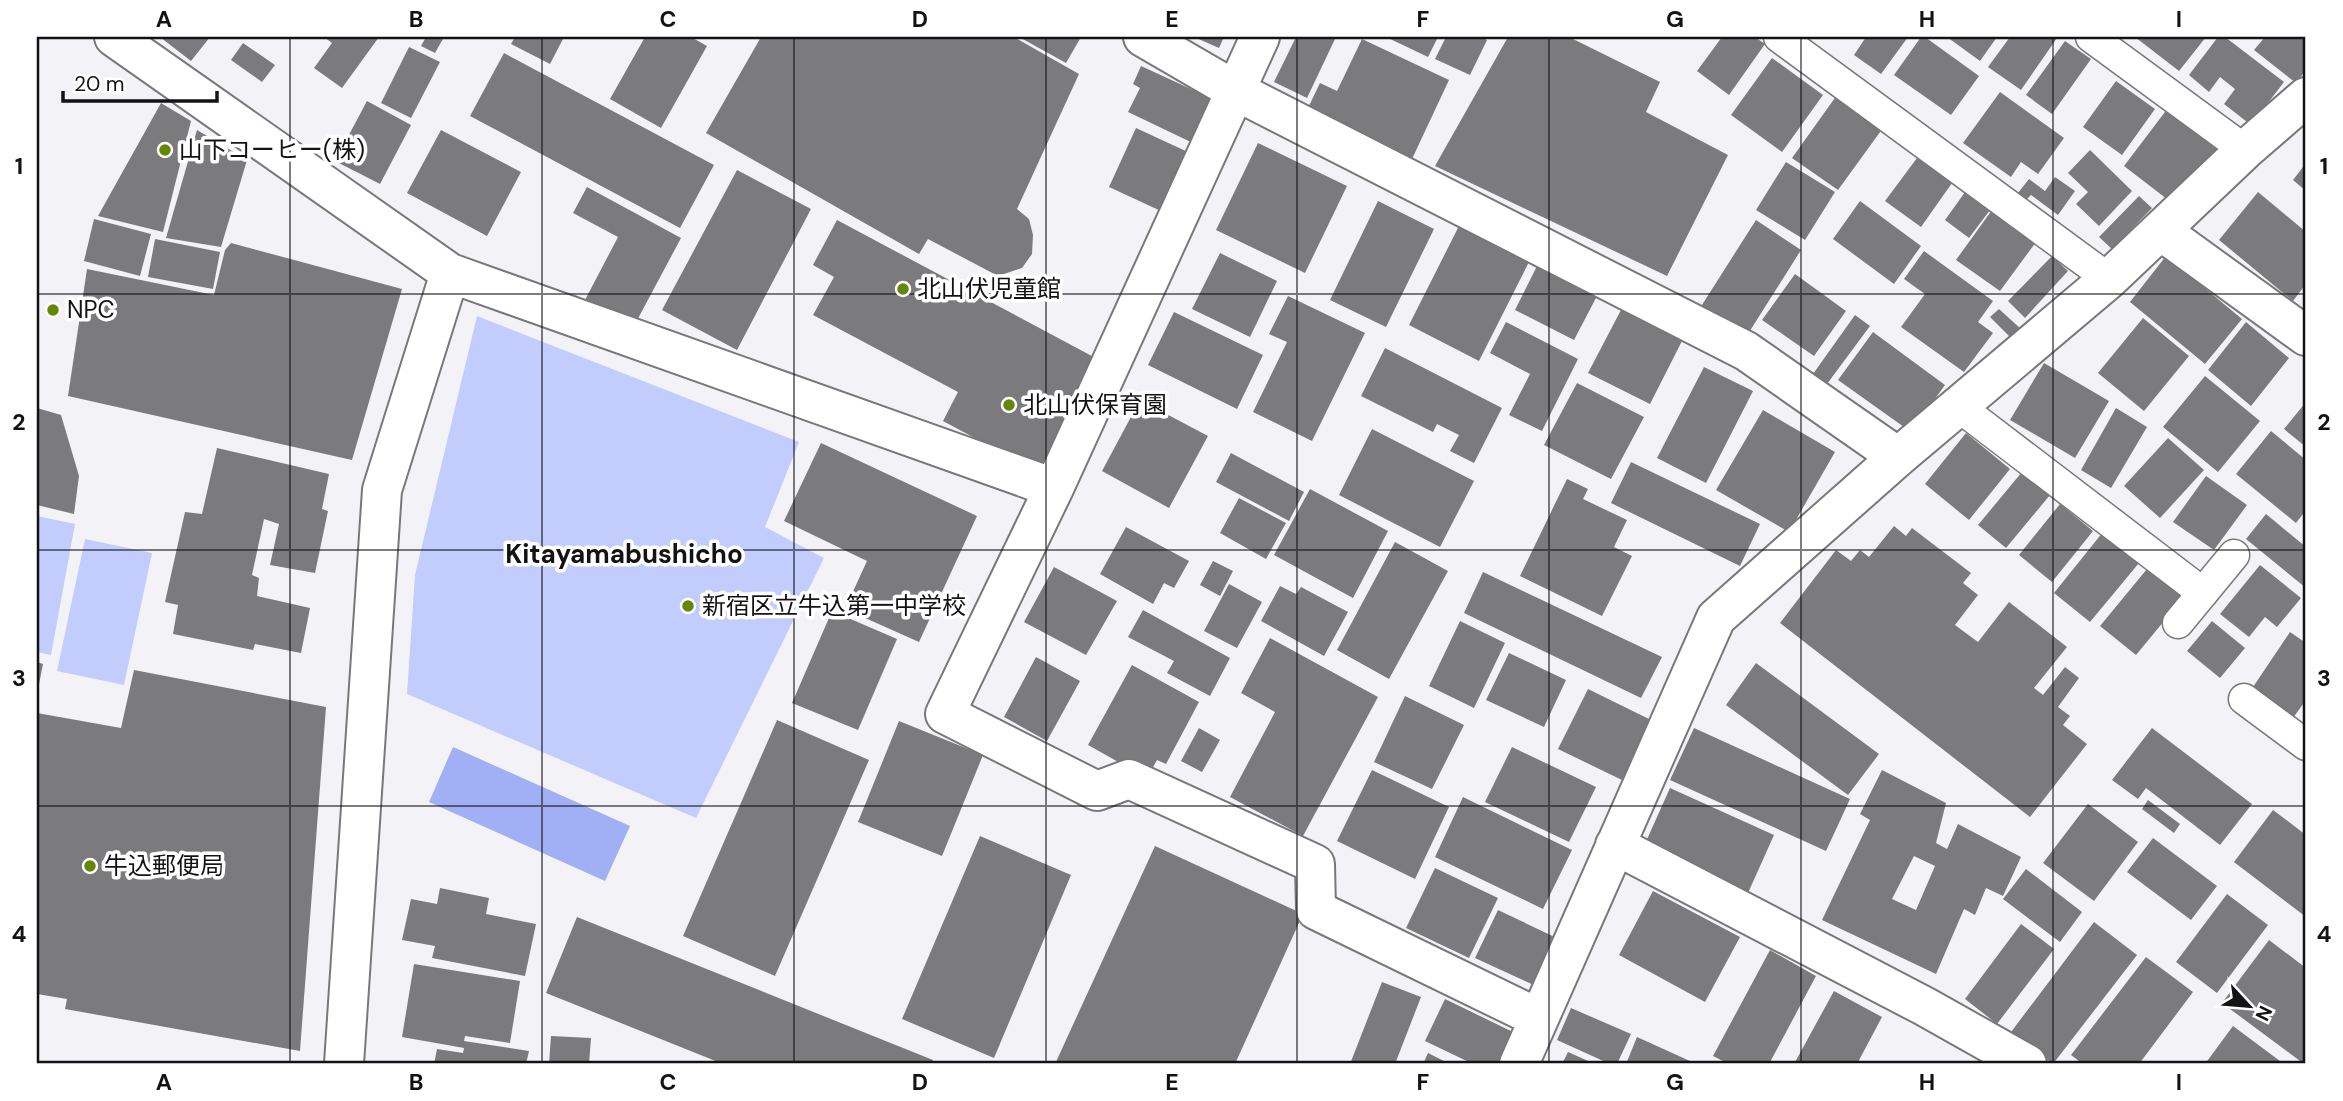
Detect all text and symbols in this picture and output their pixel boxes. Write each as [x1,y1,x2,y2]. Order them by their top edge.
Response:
text: A [156,4,172,34]
text: B [409,4,423,34]
text: C [660,4,676,34]
text: D [912,4,928,34]
text: E [1165,4,1179,34]
text: F [1417,4,1430,34]
text: G [1666,4,1684,34]
text: H [1919,4,1935,34]
text: I [2176,4,2182,34]
scale bar [63,60,217,104]
text: 20 m [74,70,125,98]
place label: 山下コーヒー(株) [179,134,365,165]
marker: 山下コーヒー(株) [157,142,173,158]
text: 1 [15,151,23,181]
text: 1 [2320,151,2328,181]
place label: 北山伏児童館 [917,273,1061,304]
marker: 北山伏児童館 [895,281,911,297]
place label: NPC [67,294,115,325]
marker: NPC [45,302,61,318]
place label: 北山伏保育園 [1023,389,1167,420]
marker: 北山伏保育園 [1001,397,1017,413]
text: 2 [12,407,26,437]
text: 2 [2317,407,2331,437]
district label: Kitayamabushicho [505,537,743,571]
place label: 新宿区立牛込第一中学校 [702,590,966,621]
marker: 新宿区立牛込第一中学校 [680,598,696,614]
text: 3 [12,663,26,693]
text: 3 [2317,663,2331,693]
place label: 牛込郵便局 [104,850,224,881]
marker: 牛込郵便局 [82,858,98,874]
text: 4 [12,919,27,949]
text: 4 [2317,919,2332,949]
north arrow [2214,972,2284,1042]
text: N [2250,1002,2278,1025]
text: A [156,1067,172,1097]
text: B [409,1067,423,1097]
text: C [660,1067,676,1097]
text: D [912,1067,928,1097]
text: E [1165,1067,1179,1097]
text: F [1417,1067,1430,1097]
text: G [1666,1067,1684,1097]
text: H [1919,1067,1935,1097]
text: I [2176,1067,2182,1097]

